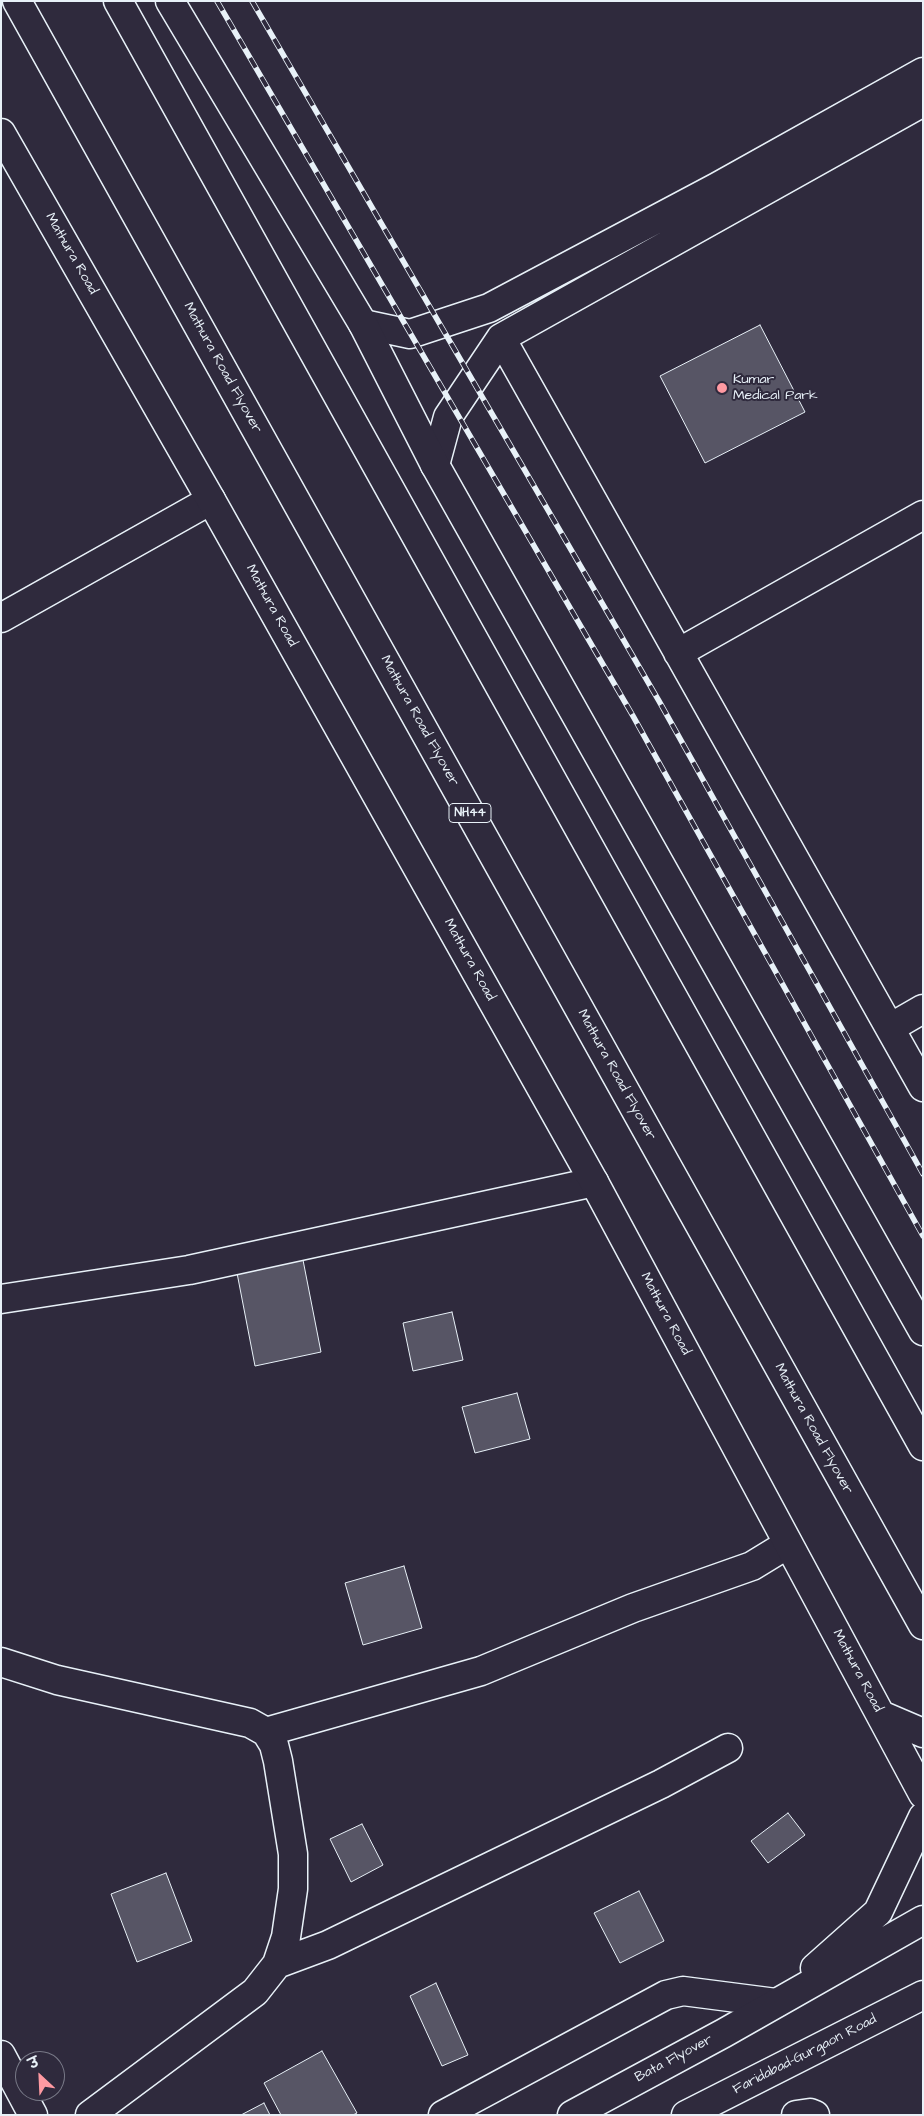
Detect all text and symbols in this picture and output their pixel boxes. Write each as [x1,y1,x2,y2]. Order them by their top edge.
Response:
street label: Mathura Road [41,210,101,298]
street label: Mathura Road Flyover [179,300,265,436]
place label: Kumar Medical Park [733,372,818,404]
marker: Kumar Medical Park [715,381,729,395]
street label: Mathura Road [242,562,300,650]
street label: Mathura Road Flyover [376,653,462,789]
road number: NH44 [449,804,491,822]
street label: Mathura Road [440,916,498,1004]
street label: Mathura Road Flyover [573,1007,659,1143]
street label: Mathura Road [636,1270,694,1358]
street label: Mathura Road Flyover [770,1361,856,1497]
street label: Mathura Road [828,1627,886,1715]
street label: Faridabad-Gurgaon Road [730,2011,880,2099]
street label: Bata Flyover [632,2032,716,2086]
north arrow [15,2051,65,2101]
text: उ [26,2052,43,2074]

